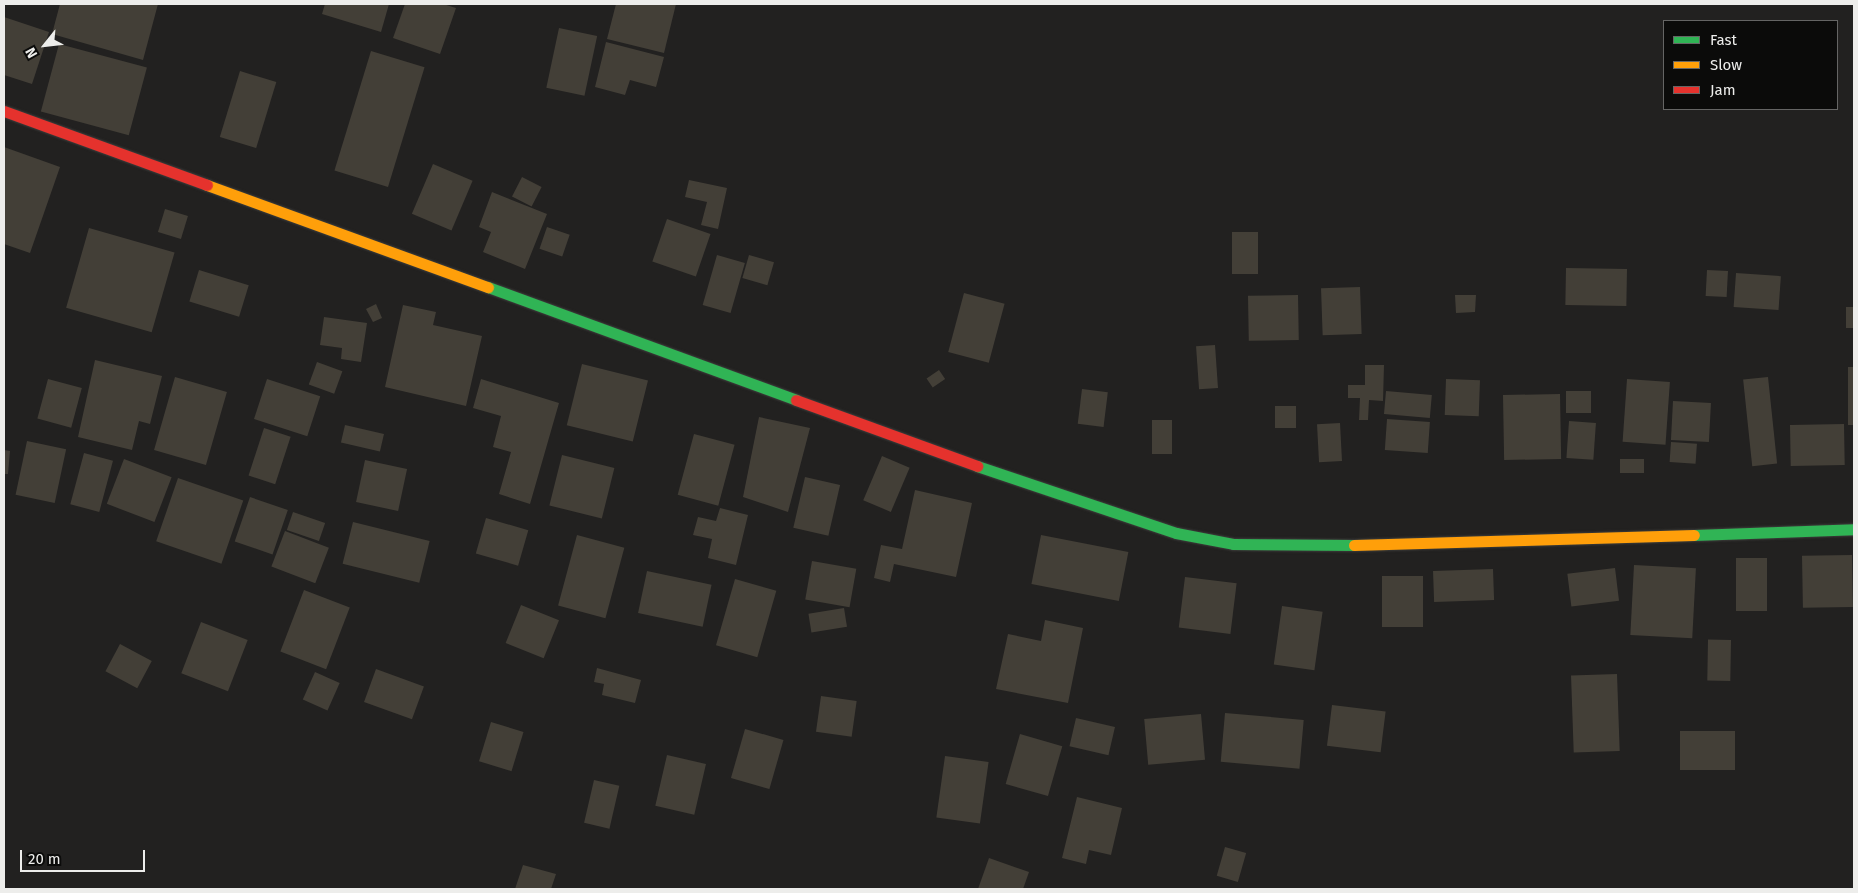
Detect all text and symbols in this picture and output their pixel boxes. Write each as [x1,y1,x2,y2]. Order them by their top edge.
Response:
north arrow [20,20,70,70]
legend [1663,20,1838,110]
text: Fast [1710,31,1737,49]
text: N [22,44,41,61]
text: Slow [1710,56,1742,74]
text: Jam [1710,81,1736,99]
scale bar [22,840,148,872]
text: 20 m [28,850,61,868]

